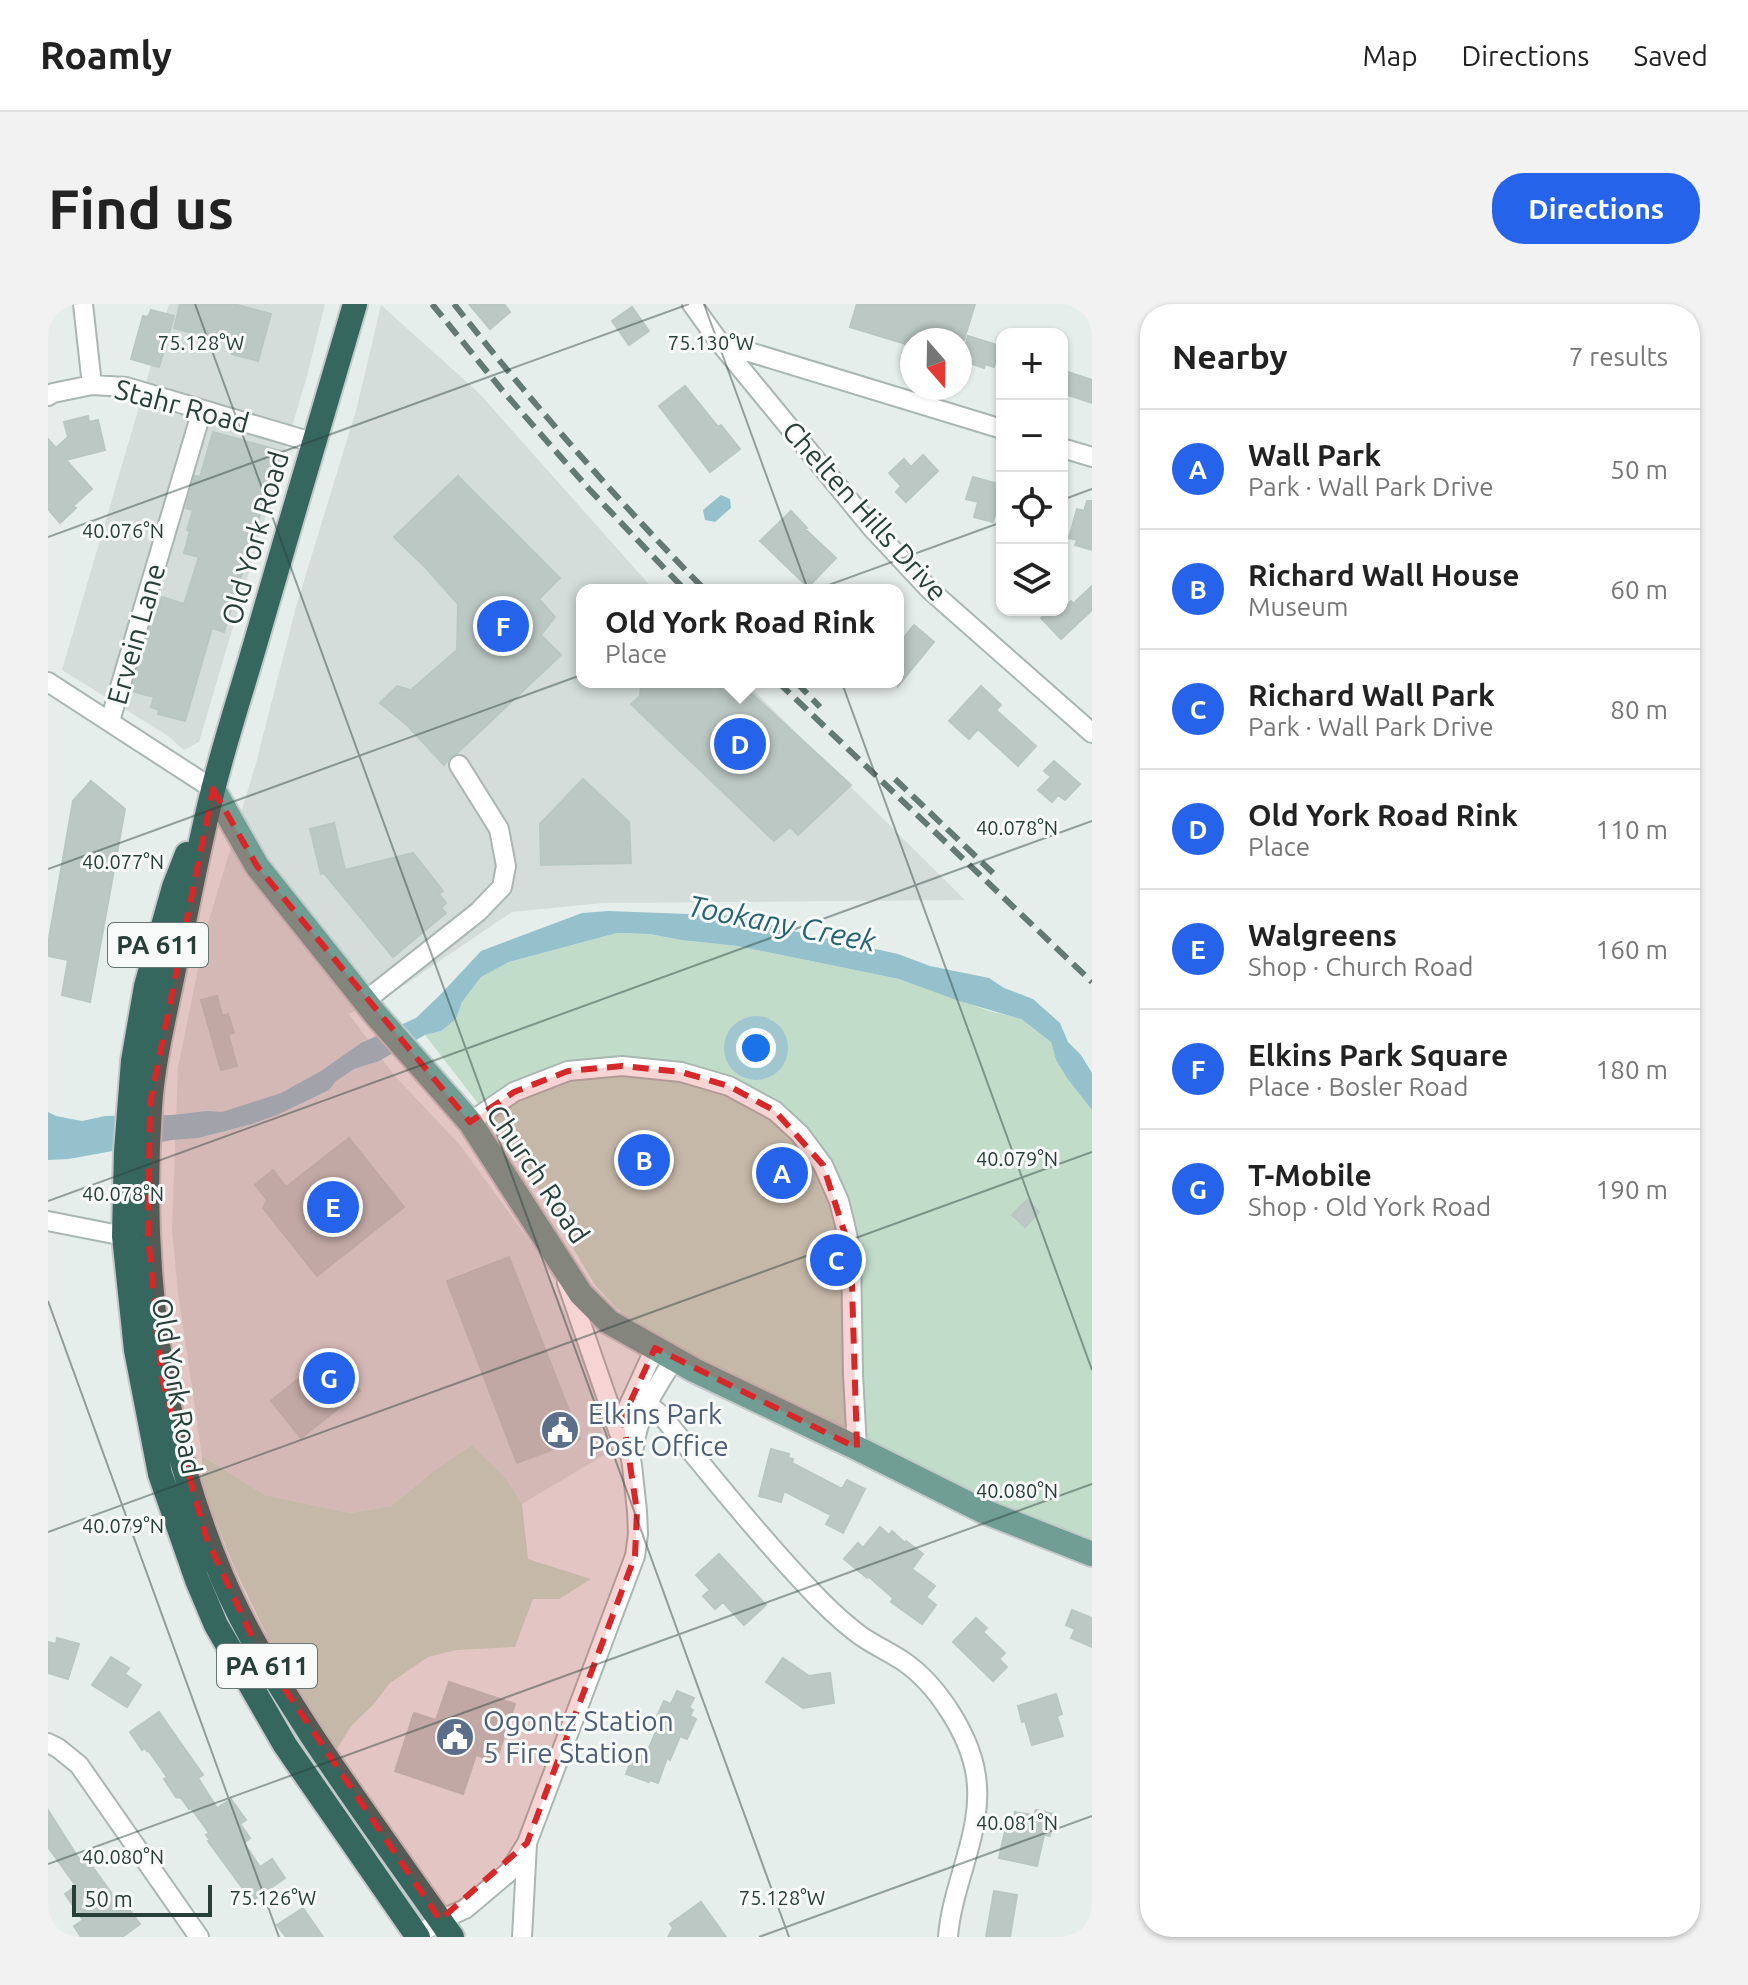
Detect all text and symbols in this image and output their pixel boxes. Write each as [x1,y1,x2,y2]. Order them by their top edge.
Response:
text: Roamly [40,34,172,76]
text: Map [1362,40,1418,71]
text: Directions [1462,40,1589,71]
text: Saved [1633,40,1708,71]
button: Directions [1492,173,1700,244]
text: Find us [48,177,234,240]
north arrow [900,328,972,400]
map controls [996,328,1068,616]
button: + [996,328,1068,400]
text: 75.128°W [158,331,244,354]
text: 75.130°W [668,331,754,354]
text: Nearby [1172,337,1287,375]
text: 7 results [1569,342,1668,371]
street label: Stahr Road [112,373,253,438]
button: − [996,400,1068,472]
street label: Chelten Hills Drive [777,415,954,607]
text: Wall Park [1248,438,1381,472]
street label: Old York Road [215,448,294,628]
text: A [1189,455,1207,484]
text: 50 m [1610,455,1668,484]
button: locate [996,472,1068,544]
text: Park · Wall Park Drive [1248,472,1494,501]
text: 40.076°N [82,519,164,542]
button: layers [996,544,1068,616]
text: Richard Wall House [1248,558,1520,592]
street label: Ervein Lane [101,560,170,708]
text: B [1189,575,1207,604]
text: 60 m [1610,575,1668,604]
popup [576,584,904,688]
text: Museum [1248,592,1348,621]
pin: F [477,596,529,656]
text: Old York Road Rink [605,605,875,639]
text: Place [605,639,667,668]
text: Richard Wall Park [1248,678,1495,712]
text: C [1190,695,1206,724]
text: 80 m [1610,695,1668,724]
text: Park · Wall Park Drive [1248,712,1494,741]
pin: D [714,714,766,774]
text: Old York Road Rink [1248,798,1518,832]
text: D [1189,815,1207,844]
text: 110 m [1596,815,1668,844]
text: 40.078°N [976,816,1058,839]
text: Place [1248,832,1310,861]
text: 40.077°N [82,850,164,873]
water label: Tookany Creek [685,888,880,958]
text: Walgreens [1248,918,1397,952]
road number: PA 611 [108,923,208,967]
text: E [1190,935,1206,964]
text: 160 m [1596,935,1668,964]
text: Shop · Church Road [1248,952,1473,981]
your location [736,1028,776,1068]
text: Elkins Park Square [1248,1038,1508,1072]
text: F [1191,1055,1205,1084]
text: 180 m [1596,1055,1668,1084]
text: Place · Bosler Road [1248,1072,1468,1101]
street label: Church Road [481,1099,596,1249]
pin: B [618,1130,670,1190]
pin: A [756,1143,808,1203]
text: 40.079°N [976,1147,1058,1170]
text: T-Mobile [1248,1158,1372,1192]
text: G [1189,1175,1207,1204]
text: 190 m [1596,1175,1668,1204]
pin: E [307,1177,359,1237]
text: 40.078°N [82,1182,164,1205]
text: Shop · Old York Road [1248,1192,1491,1221]
pin: C [810,1230,862,1290]
street label: Old York Road [147,1295,208,1477]
pin: G [303,1348,355,1408]
place label: Elkins Park Post Office [588,1398,729,1461]
public building icon: Elkins Park Post Office [539,1409,581,1451]
text: 40.080°N [976,1479,1058,1502]
text: 40.079°N [82,1514,164,1537]
road number: PA 611 [217,1644,317,1688]
place label: Ogontz Station 5 Fire Station [483,1705,674,1768]
public building icon: Ogontz Station 5 Fire Station [434,1716,476,1758]
text: 40.081°N [976,1811,1058,1834]
text: 40.080°N [82,1845,164,1868]
scale bar [72,1881,212,1917]
text: 50 m [84,1886,133,1911]
text: 75.126°W [230,1886,316,1909]
text: 75.128°W [739,1886,825,1909]

